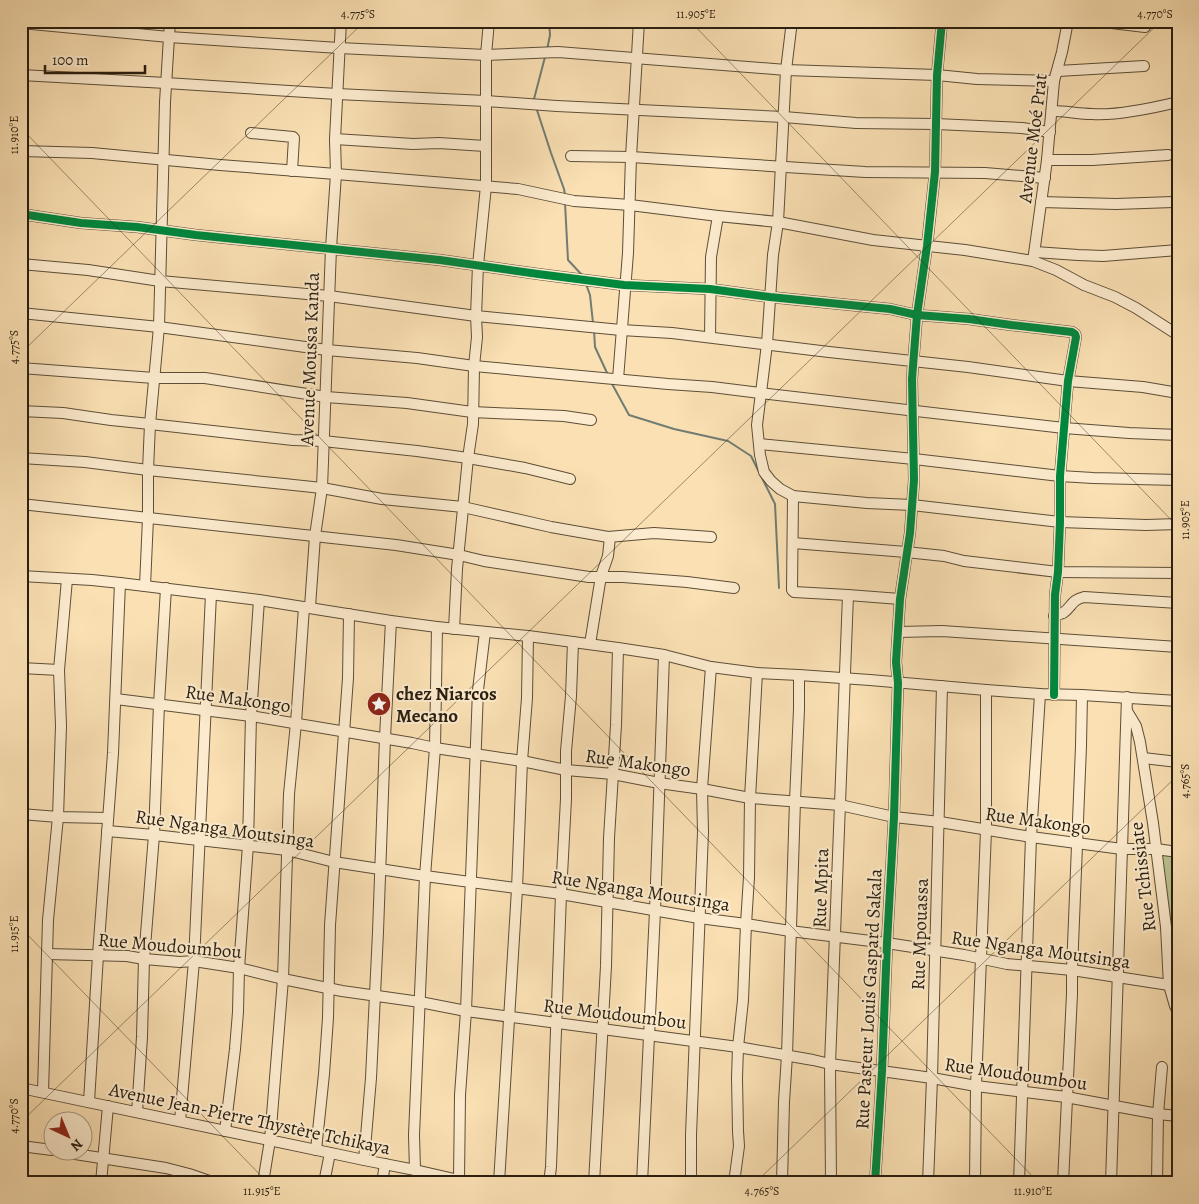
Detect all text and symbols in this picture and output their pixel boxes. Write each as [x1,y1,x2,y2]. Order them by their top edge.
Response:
text: 4.775°S [341,6,375,22]
text: 11.905°E [676,6,716,22]
text: 4.770°S [1137,6,1173,22]
scale bar [45,42,145,74]
text: 100 m [52,50,89,70]
street label: Avenue Moé Prat [1012,72,1054,205]
text: 11.910°E [6,116,22,154]
street label: Avenue Moussa Kanda [294,272,326,447]
text: 4.775°S [6,330,22,364]
text: 11.905°E [1177,500,1193,540]
street label: Rue Makongo [183,679,292,719]
place label: chez Niarcos Mecano [396,681,497,729]
place icon: chez Niarcos Mecano [366,691,392,717]
street label: Rue Makongo [583,743,692,783]
text: 4.765°S [1177,764,1193,798]
street label: Rue Makongo [983,801,1092,841]
street label: Rue Nganga Moutsinga [134,804,316,854]
street label: Rue Tchissiate [1123,820,1163,933]
street label: Rue Mpita [807,847,835,929]
street label: Rue Nganga Moutsinga [550,864,732,918]
street label: Rue Pasteur Louis Gaspard Sakala [849,868,889,1130]
street label: Rue Mpouassa [905,877,935,991]
text: 11.915°E [6,915,22,953]
street label: Rue Nganga Moutsinga [950,925,1132,975]
street label: Rue Moudoumbou [97,927,244,965]
street label: Rue Moudoumbou [542,992,689,1036]
street label: Rue Moudoumbou [943,1051,1090,1097]
street label: Avenue Jean-Pierre Thystère Tchikaya [106,1076,393,1162]
text: 4.770°S [6,1098,22,1134]
north arrow [42,1112,92,1162]
text: N [66,1135,87,1155]
text: 11.915°E [243,1183,281,1199]
text: 4.765°S [745,1183,779,1199]
text: 11.910°E [1014,1183,1052,1199]

